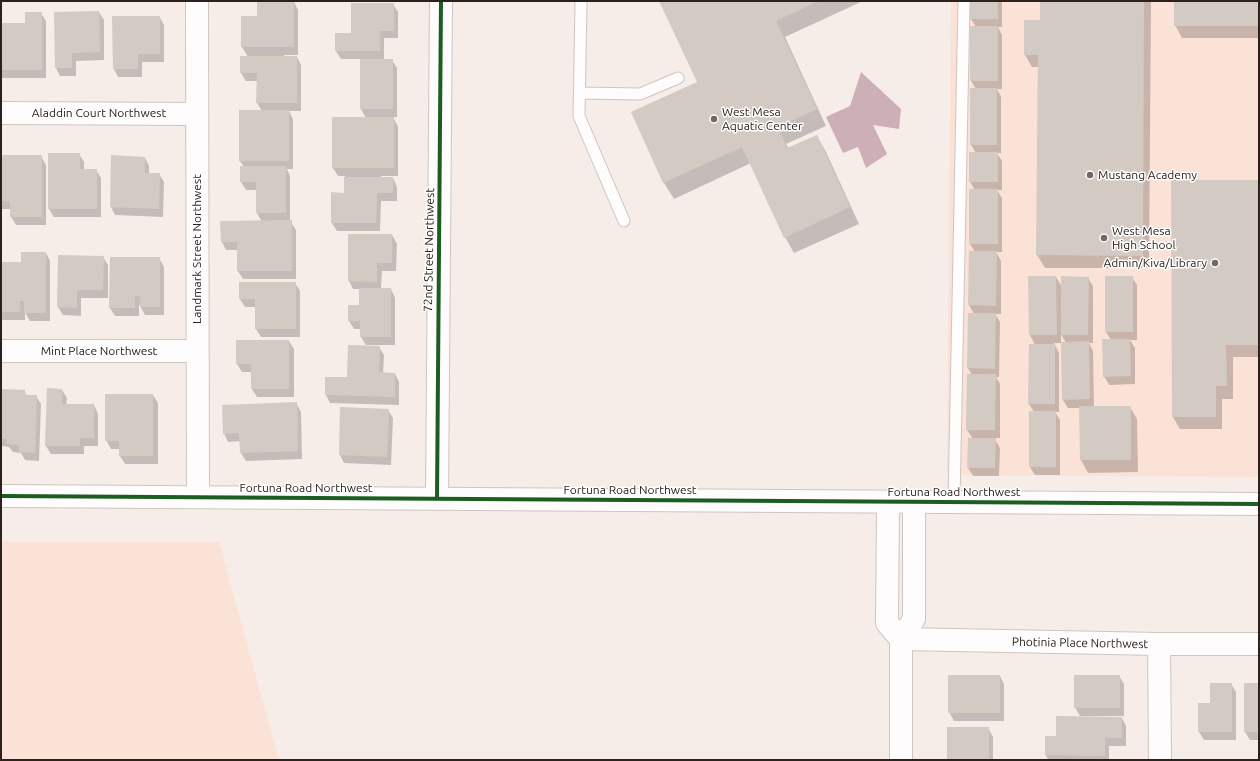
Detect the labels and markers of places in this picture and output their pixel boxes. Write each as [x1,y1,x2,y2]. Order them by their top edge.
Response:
place label: West Mesa Aquatic Center [722,105,802,133]
marker: West Mesa Aquatic Center [709,114,719,124]
place label: Mustang Academy [1098,168,1197,182]
marker: Mustang Academy [1085,170,1095,180]
place label: West Mesa High School [1112,224,1176,252]
marker: West Mesa High School [1099,233,1109,243]
place label: Admin/Kiva/Library [1103,256,1207,270]
marker: Admin/Kiva/Library [1210,258,1220,268]

